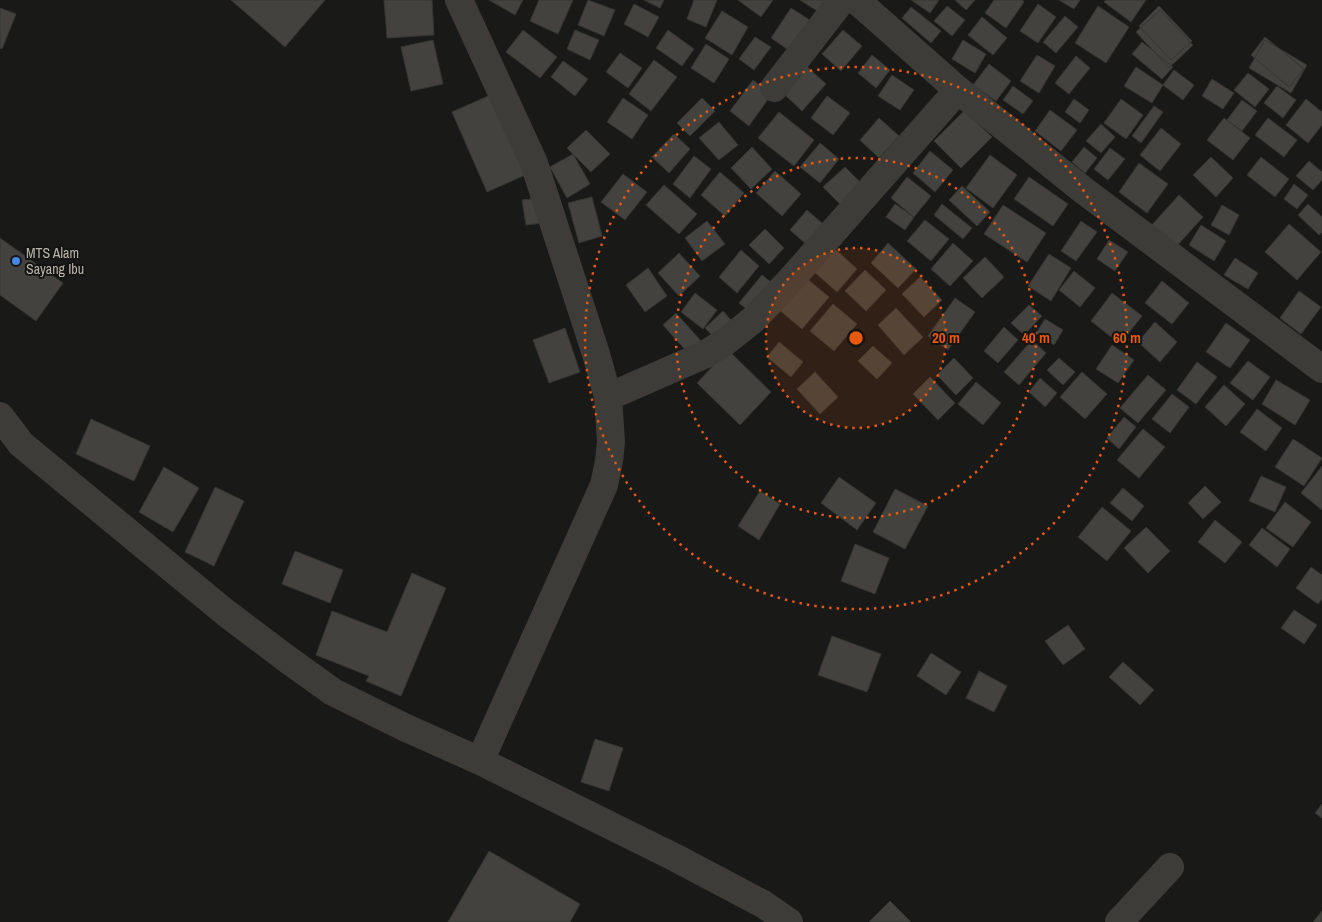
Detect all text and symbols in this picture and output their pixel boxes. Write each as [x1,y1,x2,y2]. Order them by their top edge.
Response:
place label: MTS Alam Sayang Ibu [26,244,84,278]
marker: MTS Alam Sayang Ibu [10,255,22,267]
text: 20 m [932,327,960,348]
text: 40 m [1022,327,1050,348]
text: 60 m [1113,327,1141,348]
centre of rings [847,329,865,347]

